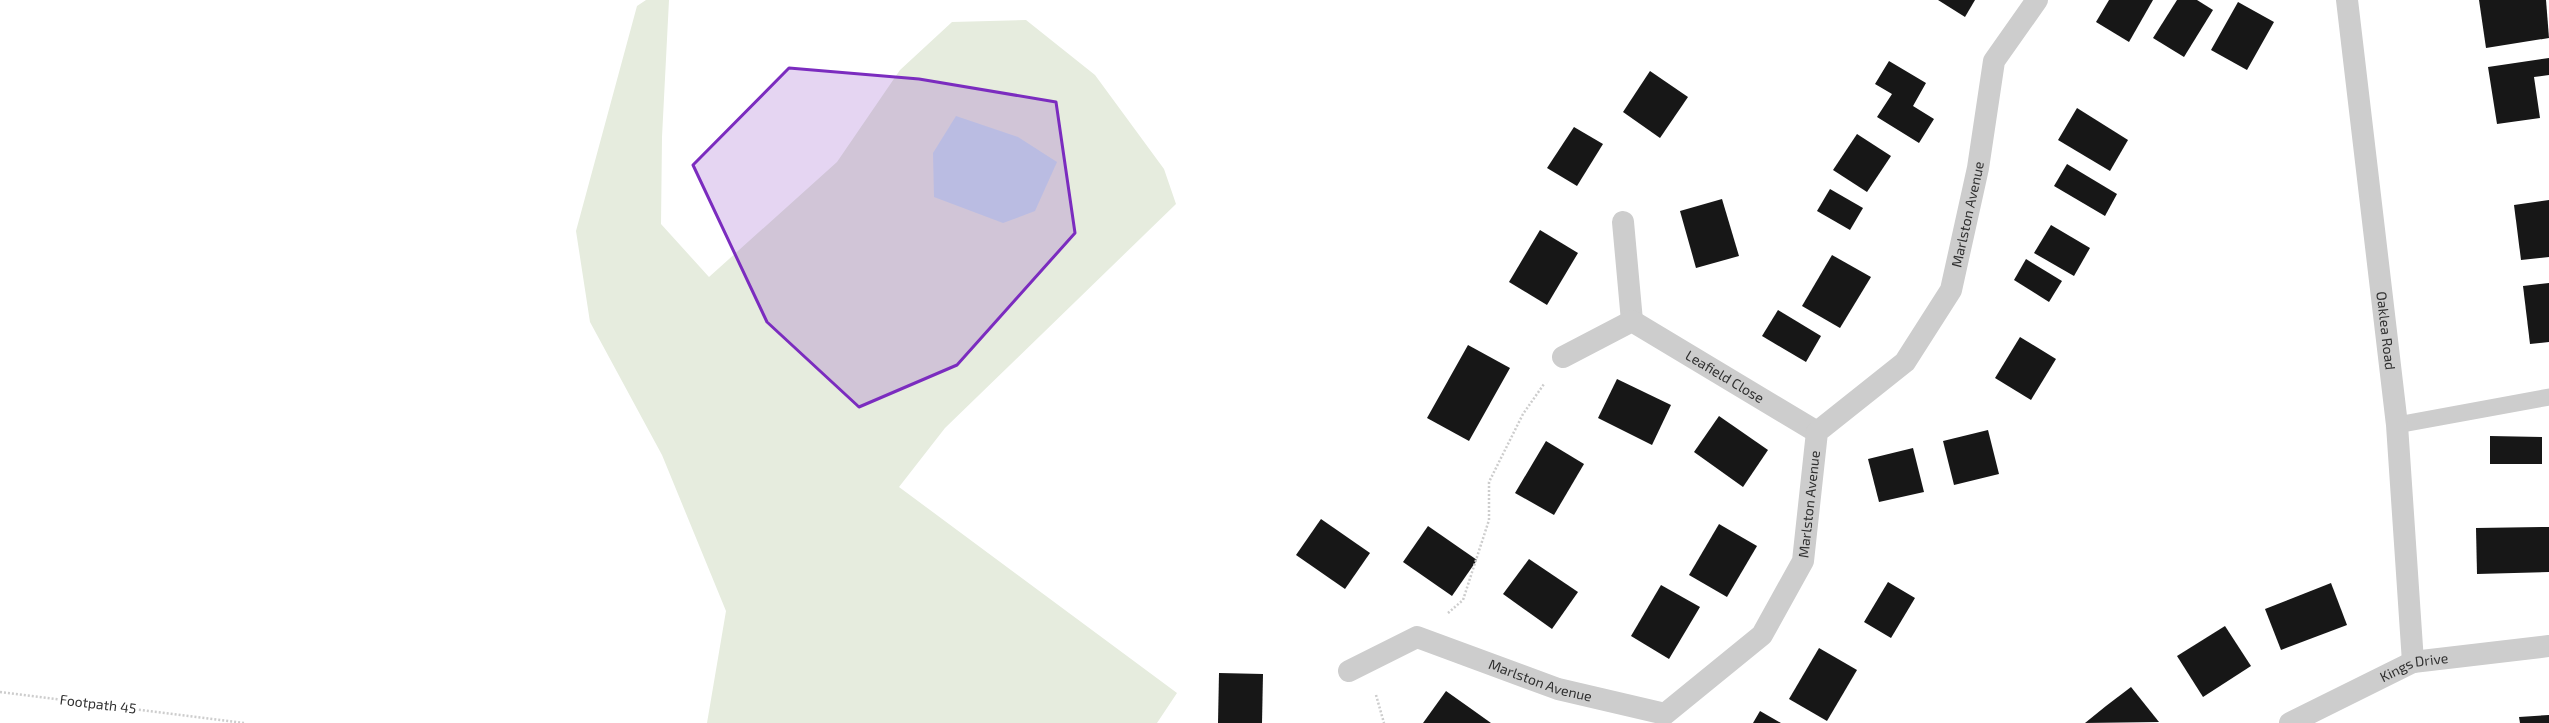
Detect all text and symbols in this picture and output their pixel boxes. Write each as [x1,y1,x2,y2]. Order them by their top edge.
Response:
street label: Marlston Avenue [1947,160,1987,269]
street label: Oaklea Road [2373,290,2399,371]
street label: Leafield Close [1683,346,1767,406]
street label: Marlston Avenue [1794,450,1823,559]
street label: Kings Drive [2377,649,2449,685]
street label: Marlston Avenue [1486,655,1594,705]
street label: Footpath 45 [59,690,137,717]

